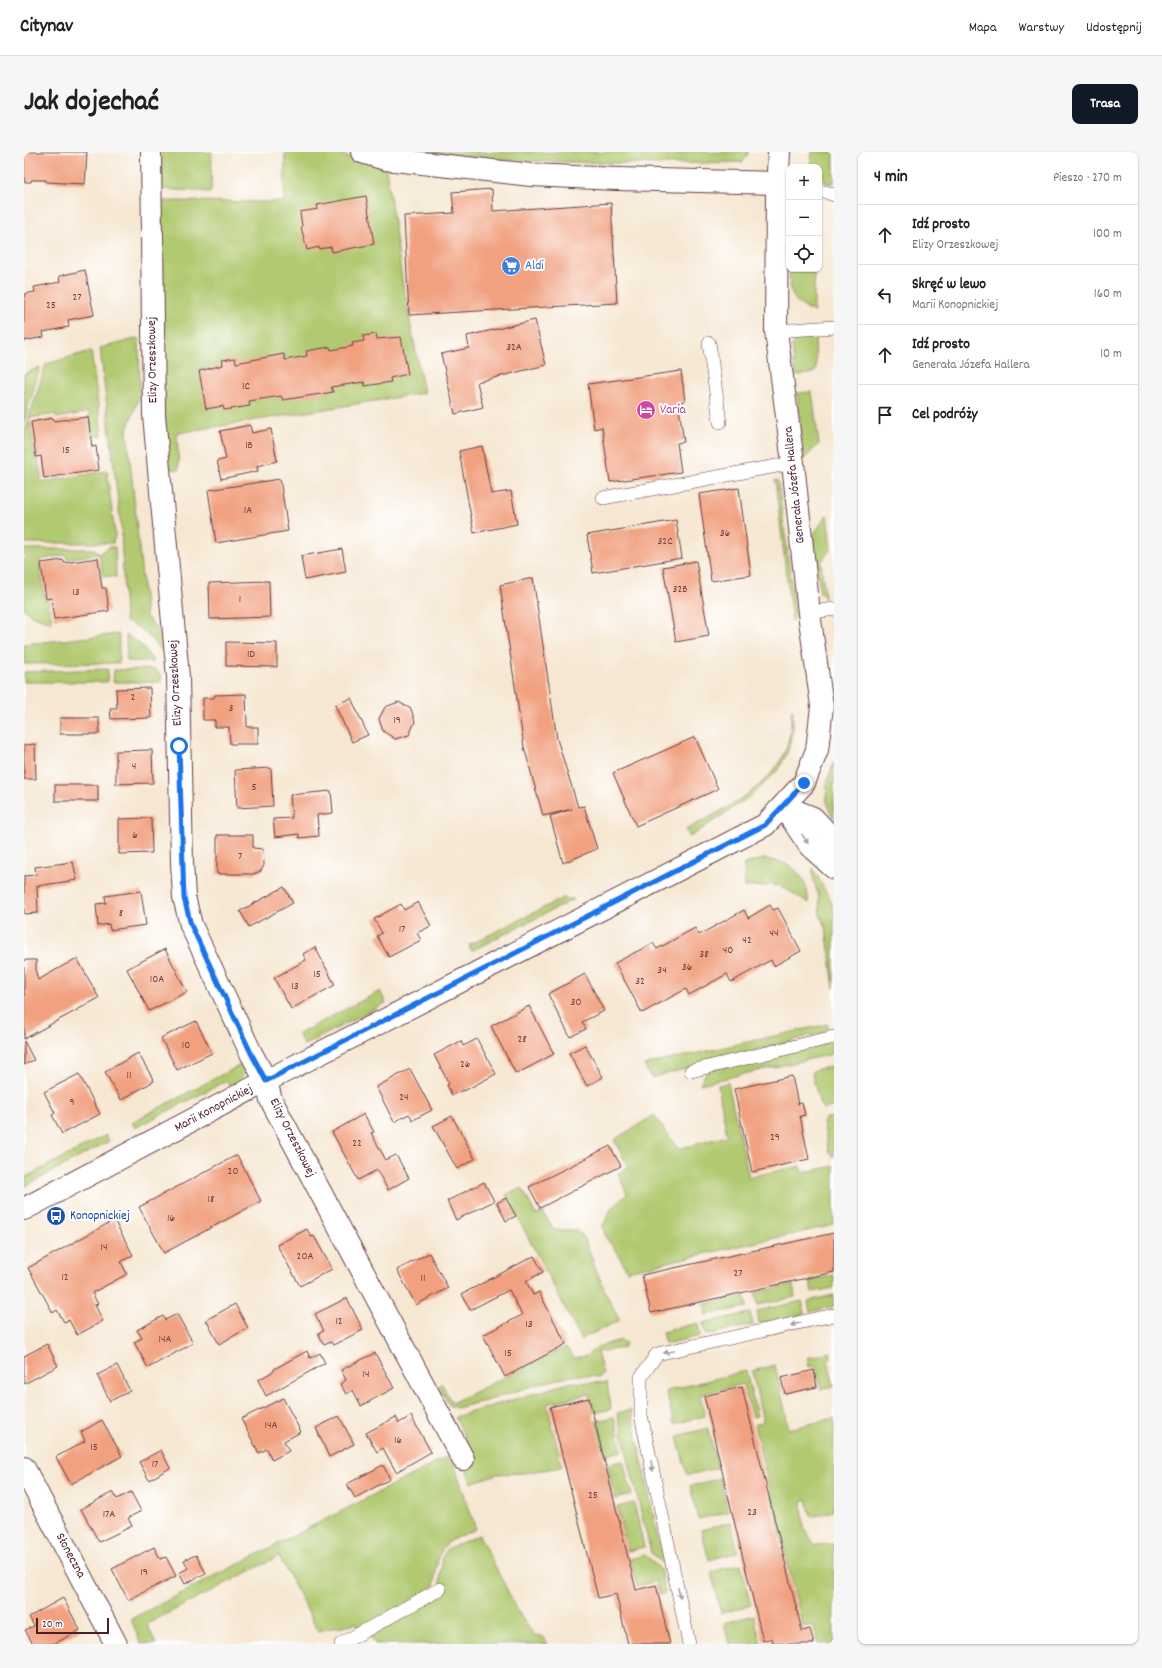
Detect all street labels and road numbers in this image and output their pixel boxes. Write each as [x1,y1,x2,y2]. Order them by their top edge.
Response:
street label: Elizy Orzeszkowej [143,317,163,403]
street label: Generała Józefa Hallera [779,425,811,545]
street label: Elizy Orzeszkowej [164,639,188,727]
street label: Marii Konopnickiej [171,1080,257,1138]
street label: Elizy Orzeszkowej [264,1095,320,1181]
street label: Słoneczna [50,1530,90,1583]

